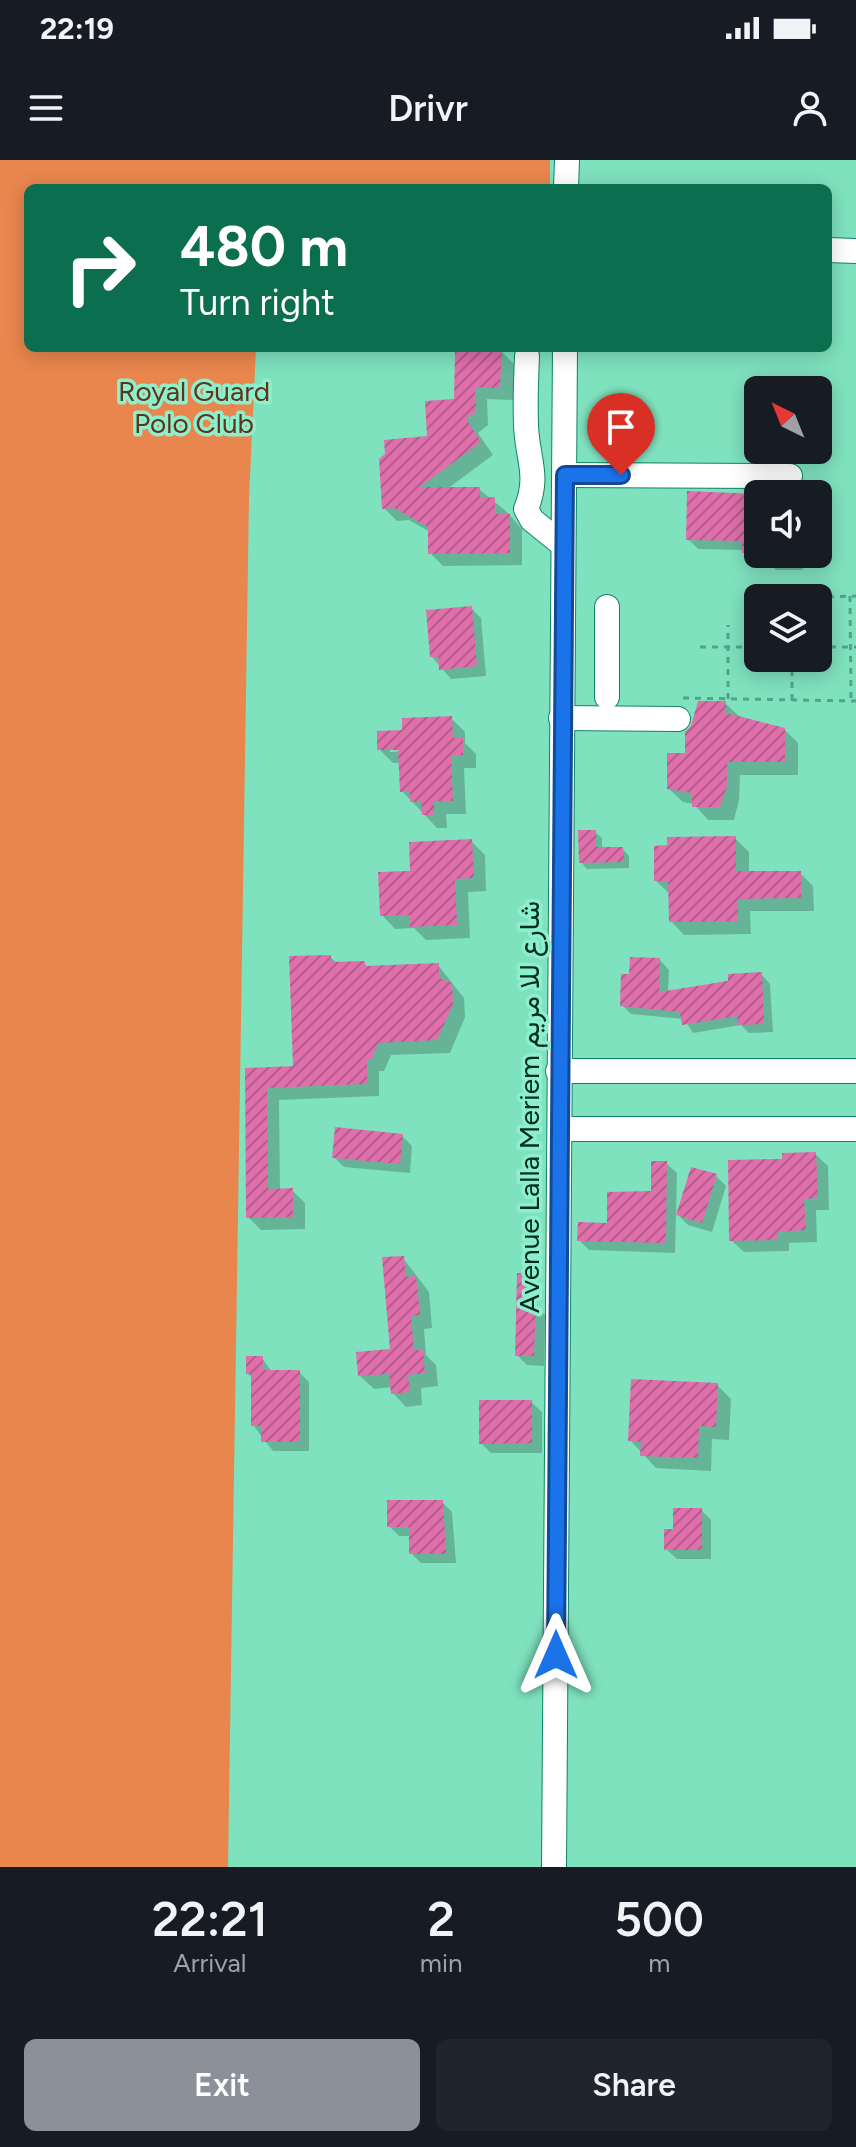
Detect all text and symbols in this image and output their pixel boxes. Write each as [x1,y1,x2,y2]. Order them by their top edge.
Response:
text: 22:19 [40,10,114,47]
icon: menu [24,86,68,130]
icon: person [788,86,832,130]
text: Drivr [388,87,468,130]
text: 480 m [180,213,348,280]
icon: right [48,216,152,320]
text: Turn right [180,281,335,324]
park label: Royal Guard Polo Club [118,374,270,440]
north arrow [744,376,832,464]
map controls [744,376,832,672]
pin [587,393,655,475]
icon: arrive [599,405,643,449]
button: sound [744,480,832,568]
button: layers [744,584,832,672]
street label: Avenue Lalla Meriem شارع للا مريم [512,901,548,1313]
position arrow [514,1613,598,1697]
text: 22:21 [152,1890,268,1948]
text: 2 [427,1890,455,1948]
text: 500 [614,1890,704,1948]
text: Arrival [173,1947,247,1979]
text: min [420,1947,462,1979]
text: m [648,1947,670,1979]
button: Exit [24,2039,420,2131]
button: Share [436,2039,832,2131]

